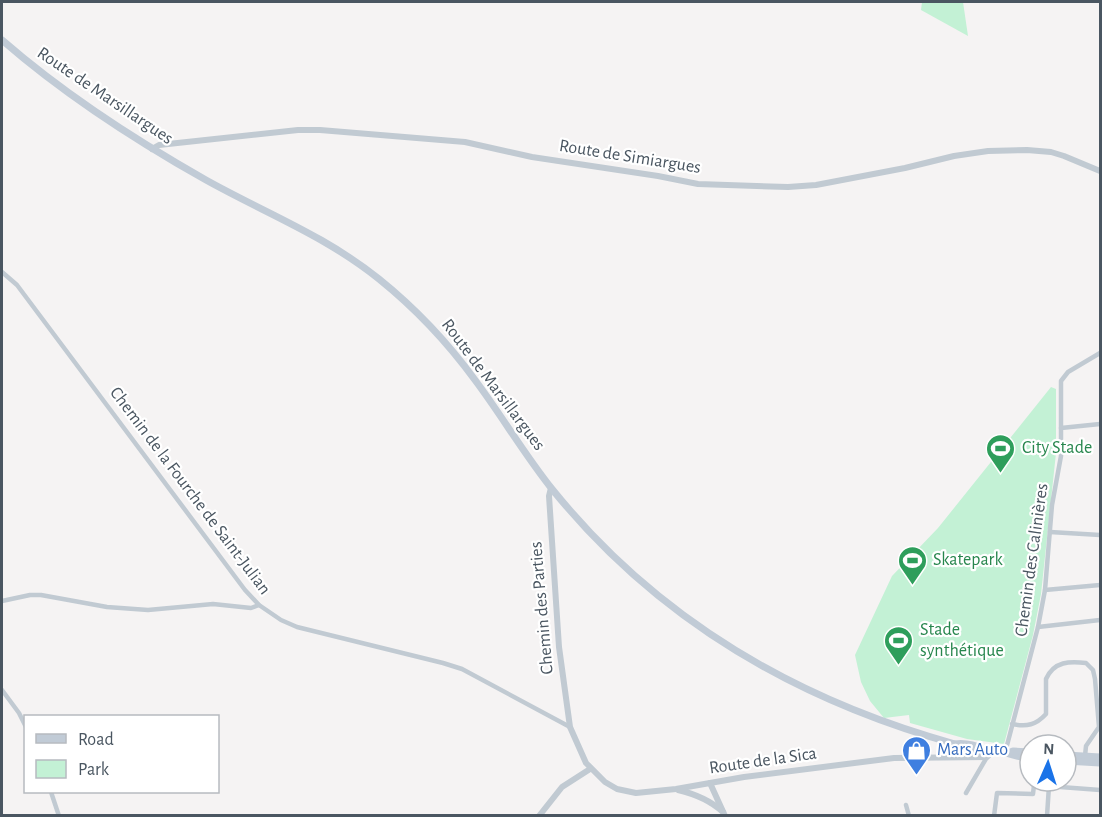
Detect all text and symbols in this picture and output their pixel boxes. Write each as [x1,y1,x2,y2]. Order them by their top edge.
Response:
street label: Route de Marsillargues [34,44,176,148]
street label: Route de Simiargues [558,137,702,177]
street label: Route de Marsillargues [438,316,548,454]
street label: Chemin de la Fourche de Saint-Julian [106,384,274,598]
sports icon: City Stade [985,432,1017,474]
place label: City Stade [1022,439,1092,457]
street label: Chemin des Calinières [1012,482,1052,638]
street label: Chemin des Parties [527,541,557,675]
sports icon: Skatepark [896,544,928,586]
place label: Skatepark [933,551,1003,569]
place label: Stade synthétique [920,621,1004,660]
sports icon: Stade synthétique [883,624,915,666]
legend [24,715,219,793]
text: Road [78,731,114,749]
north arrow [1018,733,1078,793]
shop icon: Mars Auto [900,734,932,776]
place label: Mars Auto [937,741,1008,759]
text: N [1043,741,1055,757]
street label: Route de la Sica [708,745,818,777]
text: Park [78,761,110,779]

